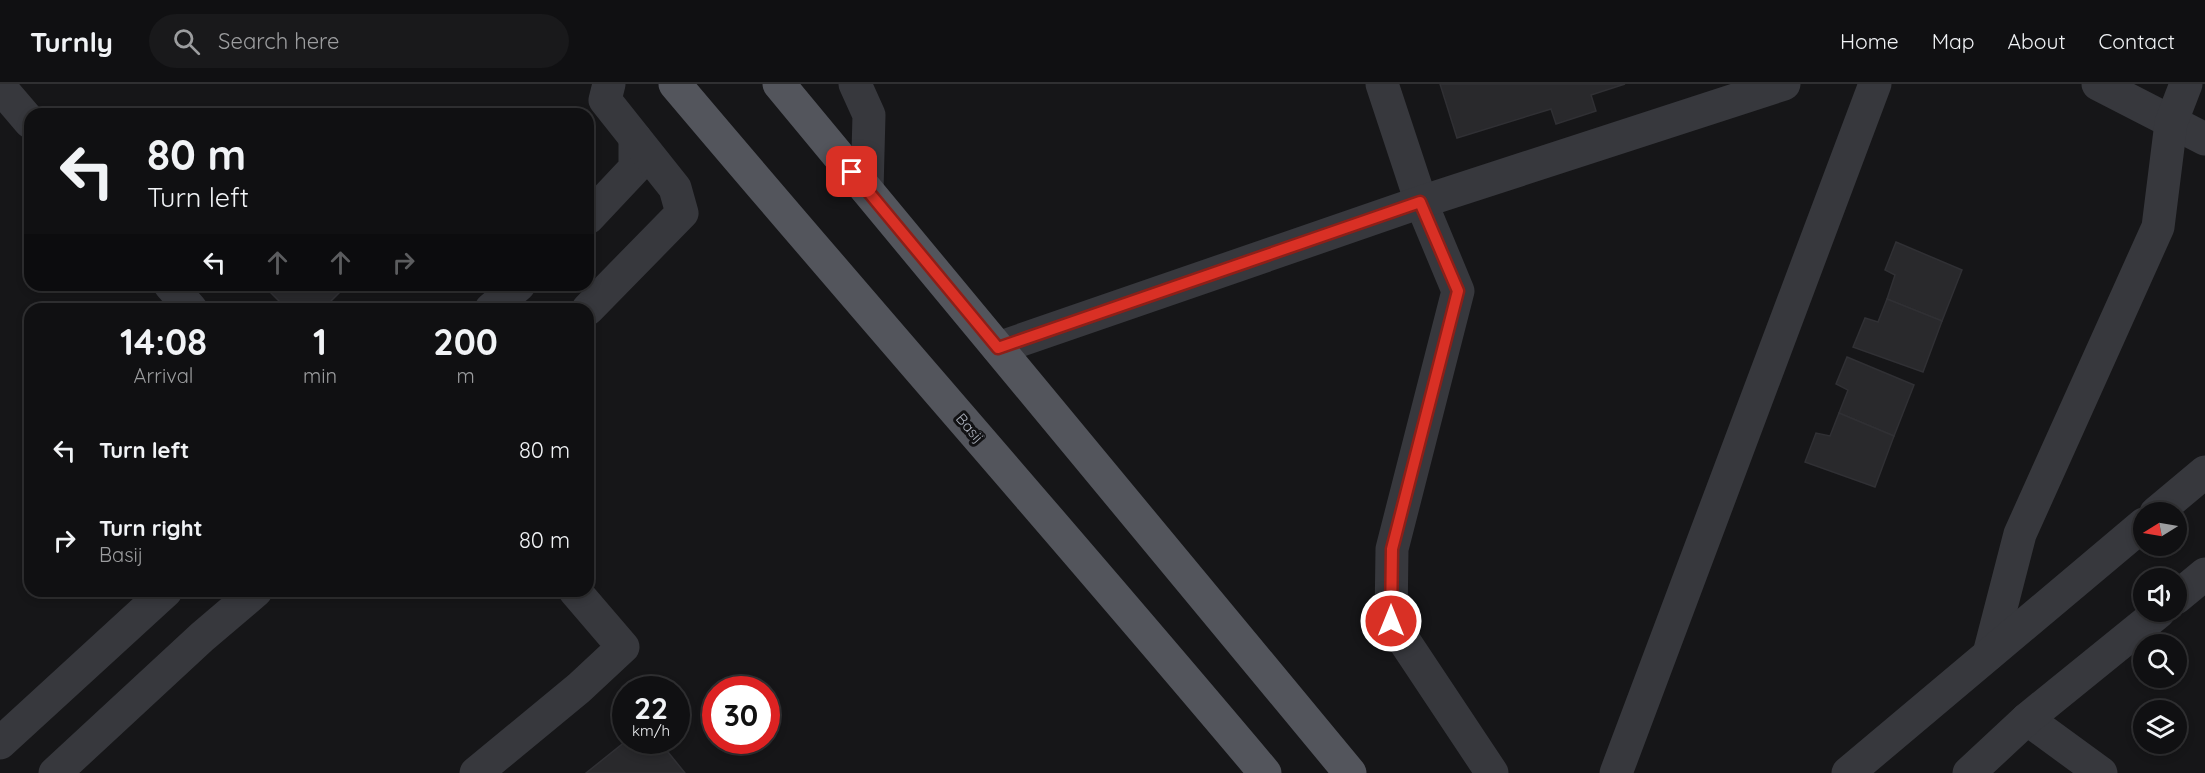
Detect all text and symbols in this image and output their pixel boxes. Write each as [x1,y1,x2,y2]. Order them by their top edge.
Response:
search box [149,14,569,68]
text: Turnly [30,24,113,59]
icon: search [170,25,203,58]
text: Search here [218,27,339,55]
text: Home [1840,28,1899,54]
text: Map [1932,28,1975,54]
text: About [2008,28,2066,54]
text: Contact [2099,28,2175,54]
text: 80 m [147,128,246,181]
icon: left [48,132,126,210]
pin [826,146,877,197]
icon: arrive [835,155,868,188]
text: Turn left [147,180,249,214]
icon: left [198,246,231,279]
icon: ahead [261,246,294,279]
icon: ahead [324,246,357,279]
icon: right [387,246,420,279]
text: 14:08 [120,319,207,364]
text: 1 [313,319,327,364]
text: 200 [433,319,498,364]
text: Arrival [134,363,193,388]
text: min [303,363,337,388]
text: m [456,363,475,388]
street label: Basij [952,409,988,447]
icon: left [48,434,81,467]
text: Turn left [99,436,189,464]
text: 80 m [519,436,570,464]
north arrow [2133,502,2187,556]
map controls [2133,502,2187,754]
text: Turn right [99,514,203,542]
icon: right [48,524,81,557]
text: 80 m [519,526,570,554]
text: Basij [99,542,143,567]
button: sound [2133,568,2187,622]
position arrow [1359,589,1423,653]
button: search [2133,634,2187,688]
speed limit sign: 30 [702,676,780,754]
text: 22 [634,689,668,727]
button: layers [2133,700,2187,754]
text: km/h [632,721,670,740]

